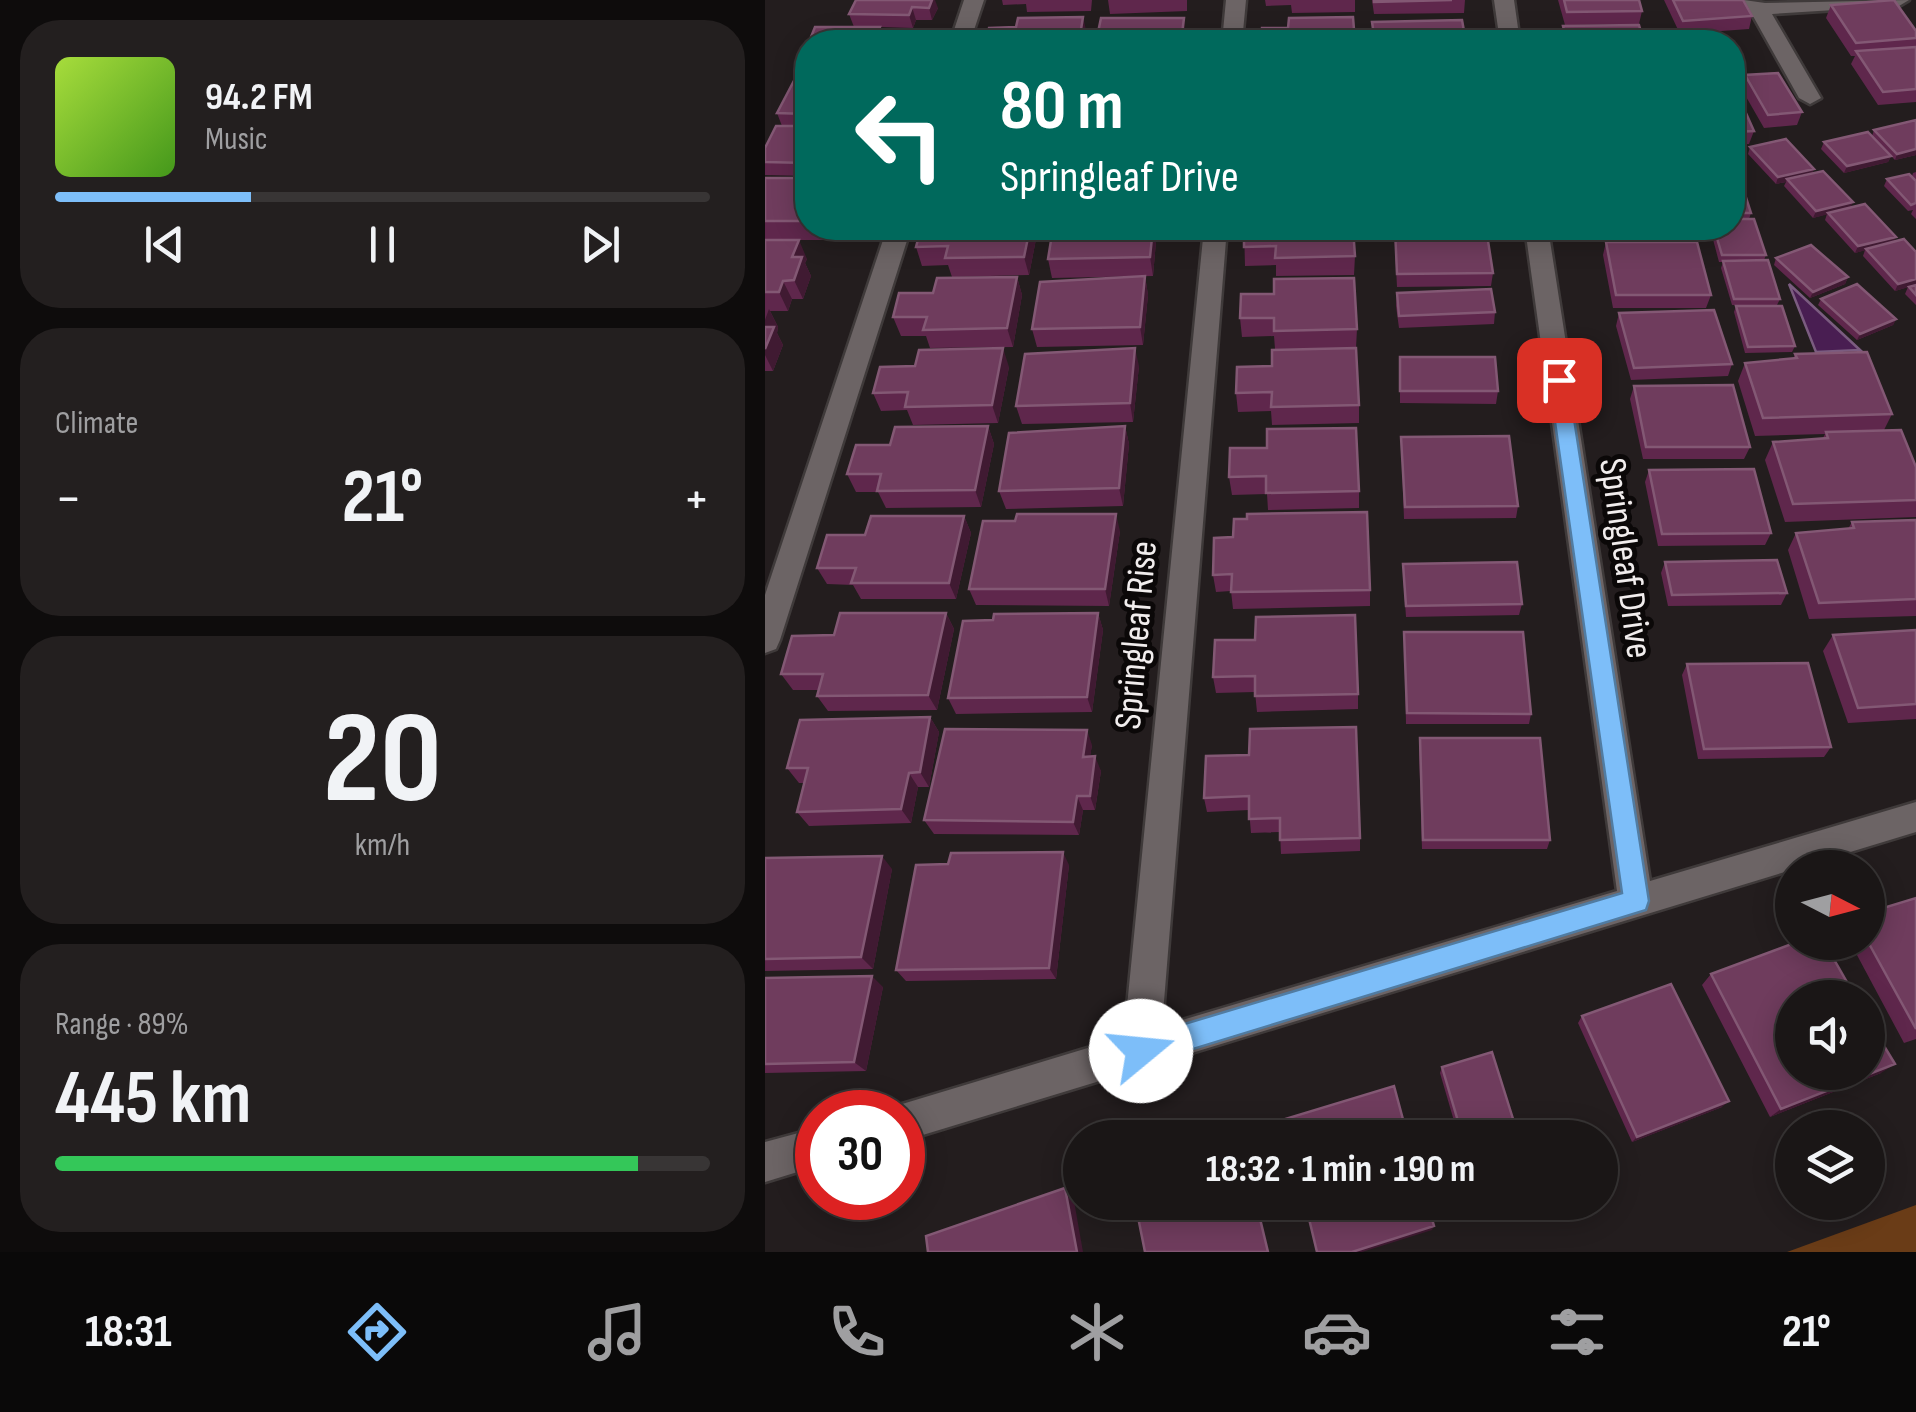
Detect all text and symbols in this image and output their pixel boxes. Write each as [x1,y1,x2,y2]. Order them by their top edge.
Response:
text: 80 m [1000,65,1124,149]
icon: left [835,70,965,200]
text: 94.2 FM [205,75,313,120]
text: Music [205,120,268,159]
text: Springleaf Drive [1000,150,1239,205]
icon: previous [137,217,192,272]
icon: pause [355,217,410,272]
icon: next [573,217,628,272]
pin [1517,338,1602,423]
icon: arrive [1532,353,1587,408]
text: Climate [55,404,138,443]
text: 21° [342,453,423,544]
street label: Springleaf Drive [1589,455,1662,661]
text: − [55,466,82,533]
text: + [683,466,710,533]
street label: Springleaf Rise [1106,539,1167,731]
text: 20 [323,683,442,839]
text: km/h [355,826,410,865]
north arrow [1775,850,1885,960]
map controls [1775,850,1885,1220]
button: sound [1775,980,1885,1090]
position arrow [1089,999,1193,1103]
text: Range · 89% [55,1005,189,1044]
text: 445 km [55,1054,251,1145]
speed limit sign: 30 [795,1090,925,1220]
button: layers [1775,1110,1885,1220]
text: 18:32 · 1 min · 190 m [1206,1147,1475,1192]
icon: directions [342,1297,412,1367]
icon: music [582,1297,652,1367]
icon: phone [822,1297,892,1367]
icon: climate [1062,1297,1132,1367]
icon: car [1302,1297,1372,1367]
icon: filters [1542,1297,1612,1367]
text: 18:31 [85,1305,172,1360]
text: 21° [1782,1305,1831,1360]

